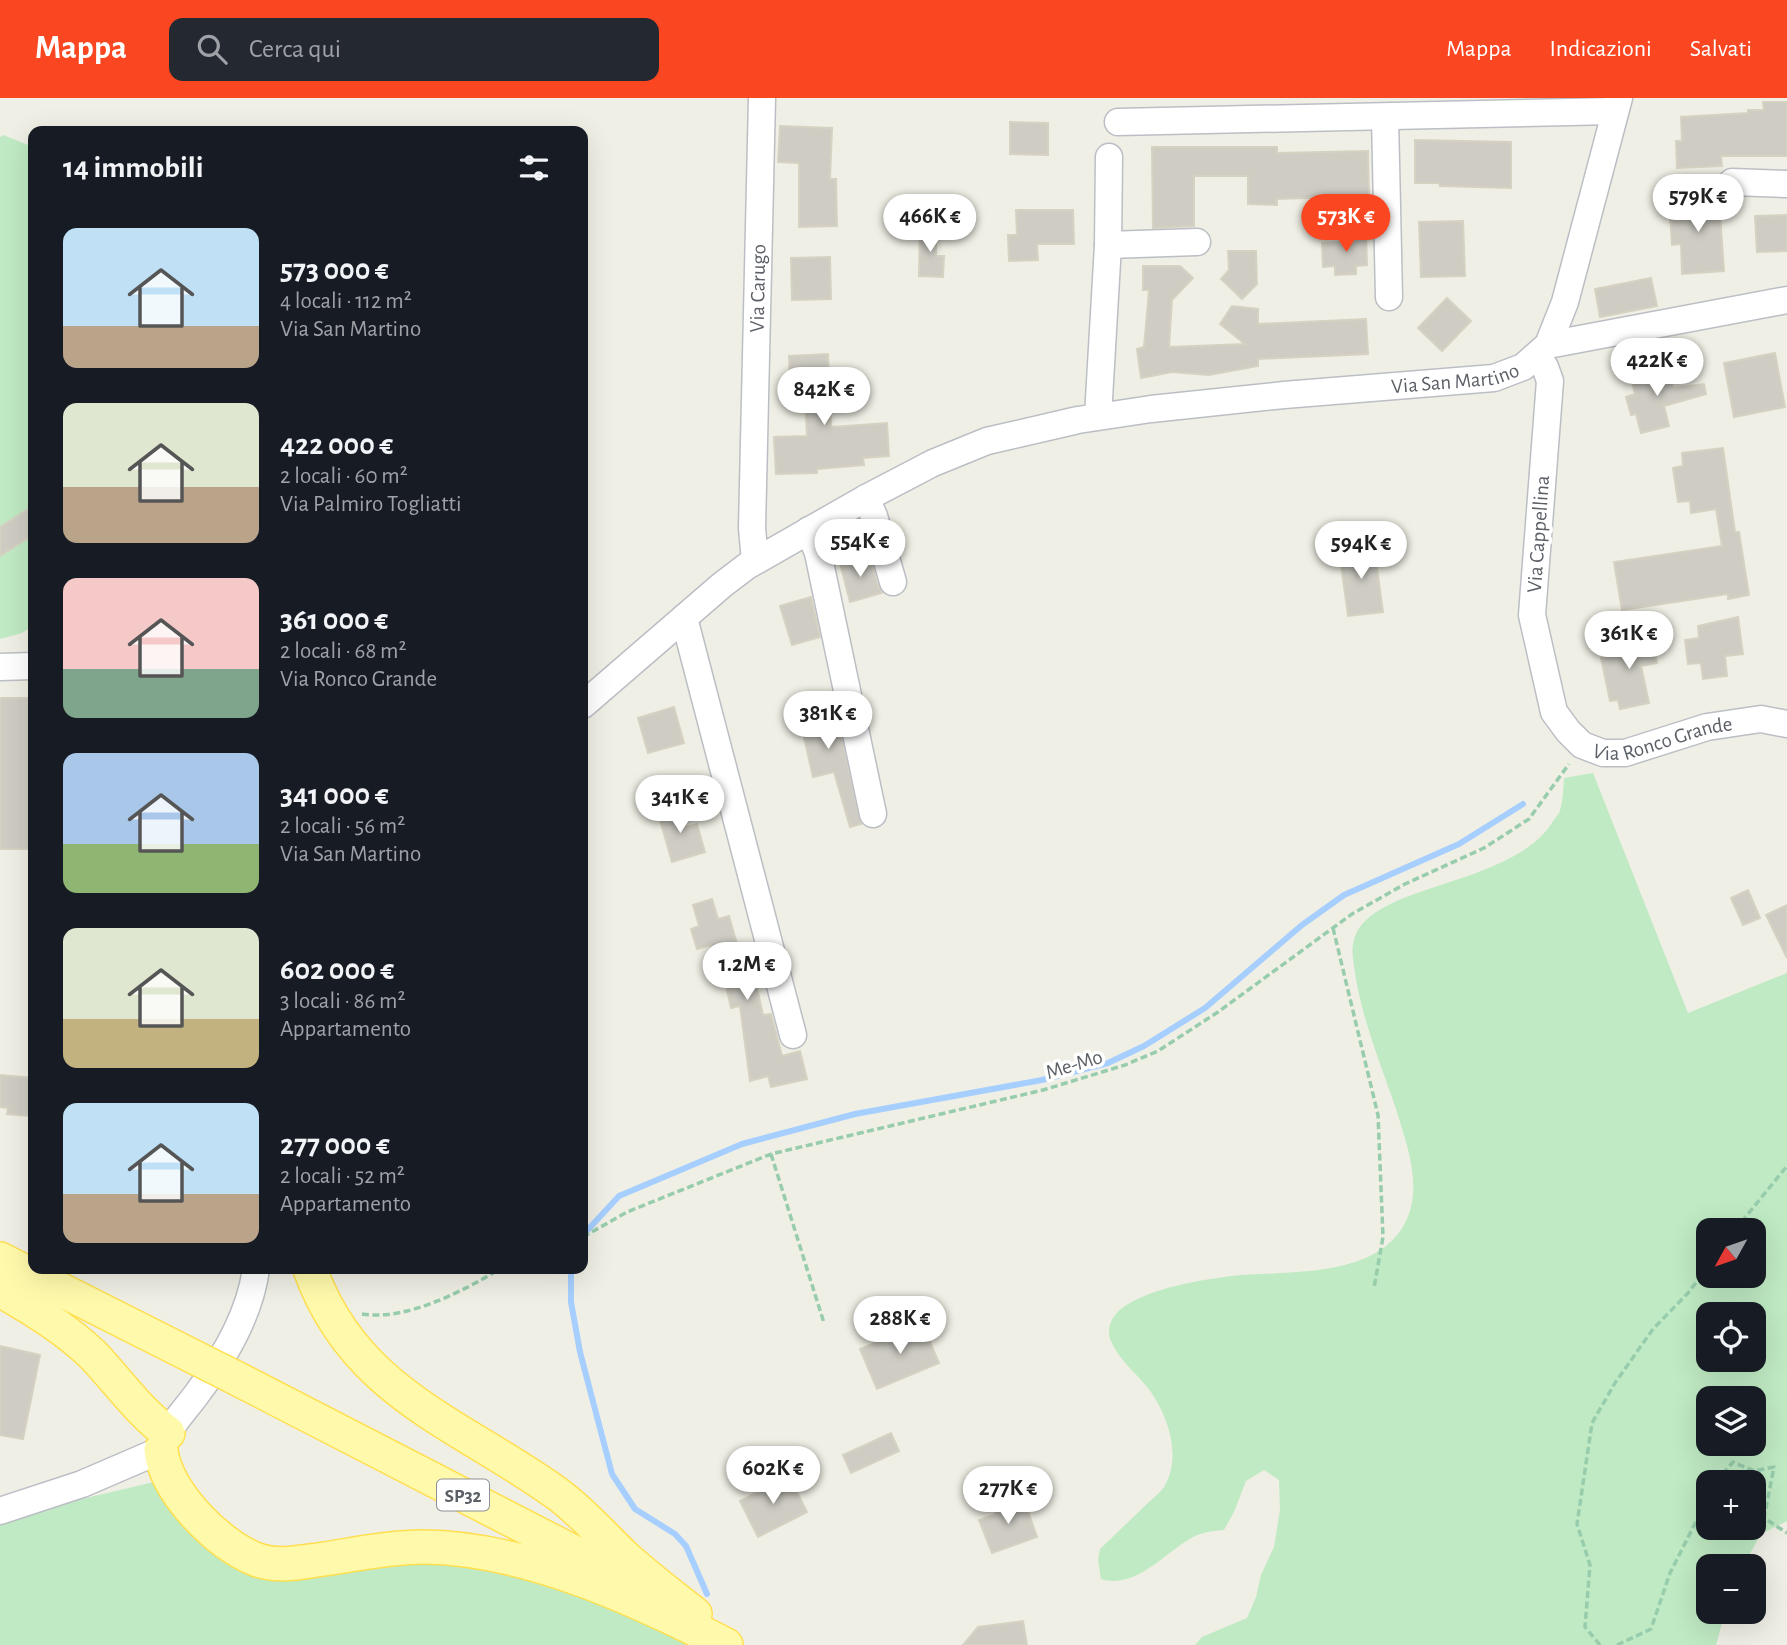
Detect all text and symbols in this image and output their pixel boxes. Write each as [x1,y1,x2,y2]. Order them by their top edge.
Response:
search box [169,18,659,81]
icon: search [193,30,231,68]
text: Mappa [35,32,127,65]
text: Cerca qui [249,36,341,62]
text: Mappa [1446,37,1511,61]
text: Indicazioni [1549,37,1652,61]
text: Salvati [1690,37,1752,61]
icon: filters [515,149,553,187]
text: 14 immobili [63,153,204,183]
pin: 579K € [1641,174,1755,234]
text: 579K € [1669,185,1727,208]
pin: 466K € [873,194,987,254]
pin: 573K € [1289,194,1403,254]
text: 466K € [899,205,961,228]
text: 573K € [1317,205,1375,228]
street label: Via Carugo [747,244,770,333]
text: 573 000 € [280,255,389,285]
icon: home [119,256,203,340]
text: 4 locali · 112 m² [280,290,412,313]
text: Via San Martino [280,318,421,341]
pin: 422K € [1600,338,1714,398]
text: 422K € [1627,349,1687,372]
street label: Via San Martino [1390,359,1522,397]
pin: 842K € [767,368,881,427]
text: 842K € [793,378,855,401]
text: 422 000 € [280,430,393,460]
icon: home [119,431,203,515]
text: 2 locali · 60 m² [280,465,408,488]
street label: Via Cappellina [1524,474,1553,594]
text: Via Palmiro Togliatti [280,493,461,516]
pin: 554K € [803,519,917,579]
pin: 594K € [1304,522,1418,581]
text: 554K € [830,530,890,553]
text: 594K € [1331,532,1391,555]
text: 361 000 € [280,605,388,635]
icon: home [119,606,203,690]
pin: 361K € [1572,612,1686,671]
text: 361K € [1601,622,1657,645]
text: 2 locali · 68 m² [280,640,407,663]
text: Via Ronco Grande [280,668,437,691]
pin: 381K € [771,692,885,751]
text: 381K € [799,702,857,725]
street label: Via Ronco Grande [1590,713,1734,764]
pin: 341K € [623,776,737,835]
text: 341 000 € [280,780,389,810]
icon: home [119,781,203,865]
text: 341K € [651,786,709,809]
text: 2 locali · 56 m² [280,815,405,838]
text: Via San Martino [280,843,421,866]
pin: 1.2M € [690,942,804,1002]
text: 1.2M € [719,953,775,976]
text: 602 000 € [280,955,394,985]
icon: home [119,956,203,1040]
text: 3 locali · 86 m² [280,990,406,1013]
text: Appartamento [280,1018,411,1041]
street label: Me-Mo [1043,1046,1105,1083]
text: 277 000 € [280,1130,390,1160]
icon: home [119,1131,203,1215]
text: 2 locali · 52 m² [280,1165,405,1188]
text: Appartamento [280,1193,411,1216]
north arrow [1696,1218,1766,1288]
map controls [1696,1218,1766,1624]
pin: 288K € [843,1296,957,1356]
button: locate [1696,1302,1766,1372]
text: 288K € [869,1307,931,1330]
button: layers [1696,1386,1766,1456]
pin: 602K € [716,1446,830,1506]
text: 602K € [742,1457,804,1480]
pin: 277K € [951,1466,1065,1526]
button: + [1696,1470,1766,1540]
text: 277K € [979,1477,1037,1500]
road number: SP32 [437,1480,489,1511]
button: − [1696,1554,1766,1624]

